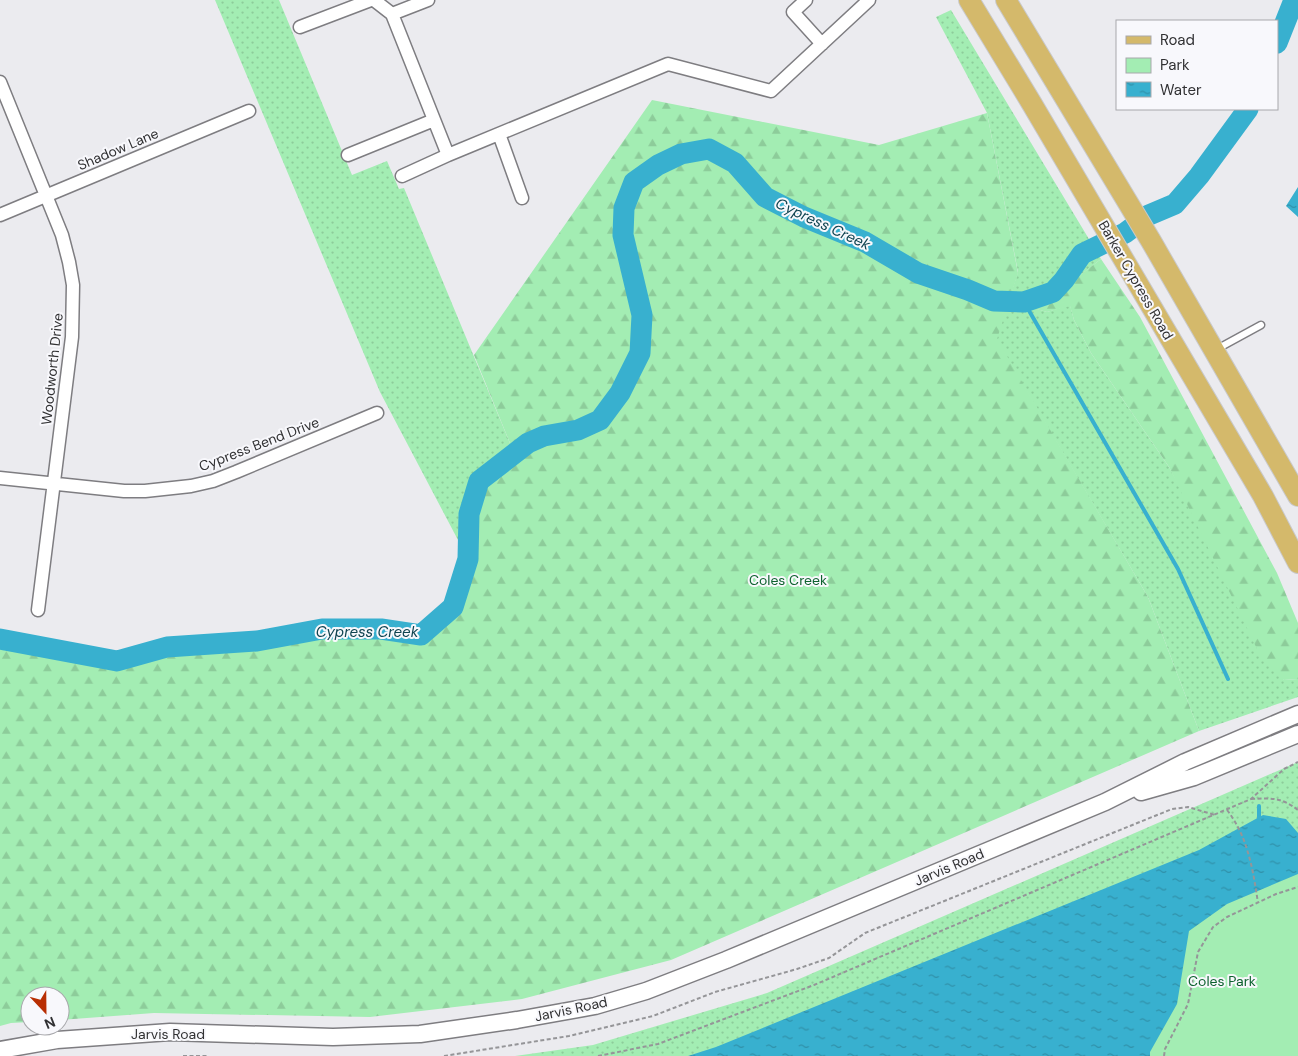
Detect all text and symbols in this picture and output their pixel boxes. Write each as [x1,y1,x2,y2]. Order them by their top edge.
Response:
legend [1116,20,1278,110]
text: Road [1160,30,1195,50]
text: Park [1160,55,1190,75]
text: Water [1160,80,1202,100]
street label: Shadow Lane [75,124,161,174]
water label: Cypress Creek [772,193,874,255]
street label: Barker Cypress Road [1095,217,1177,343]
street label: Woodworth Drive [37,312,67,426]
street label: Cypress Bend Drive [196,413,322,475]
park label: Coles Creek [749,571,827,589]
water label: Cypress Creek [316,622,419,642]
street label: Jarvis Road [911,844,987,890]
park label: Coles Park [1188,972,1256,990]
north arrow [20,986,70,1036]
street label: Jarvis Road [533,993,609,1025]
text: N [42,1013,58,1033]
street label: Jarvis Road [131,1025,205,1043]

